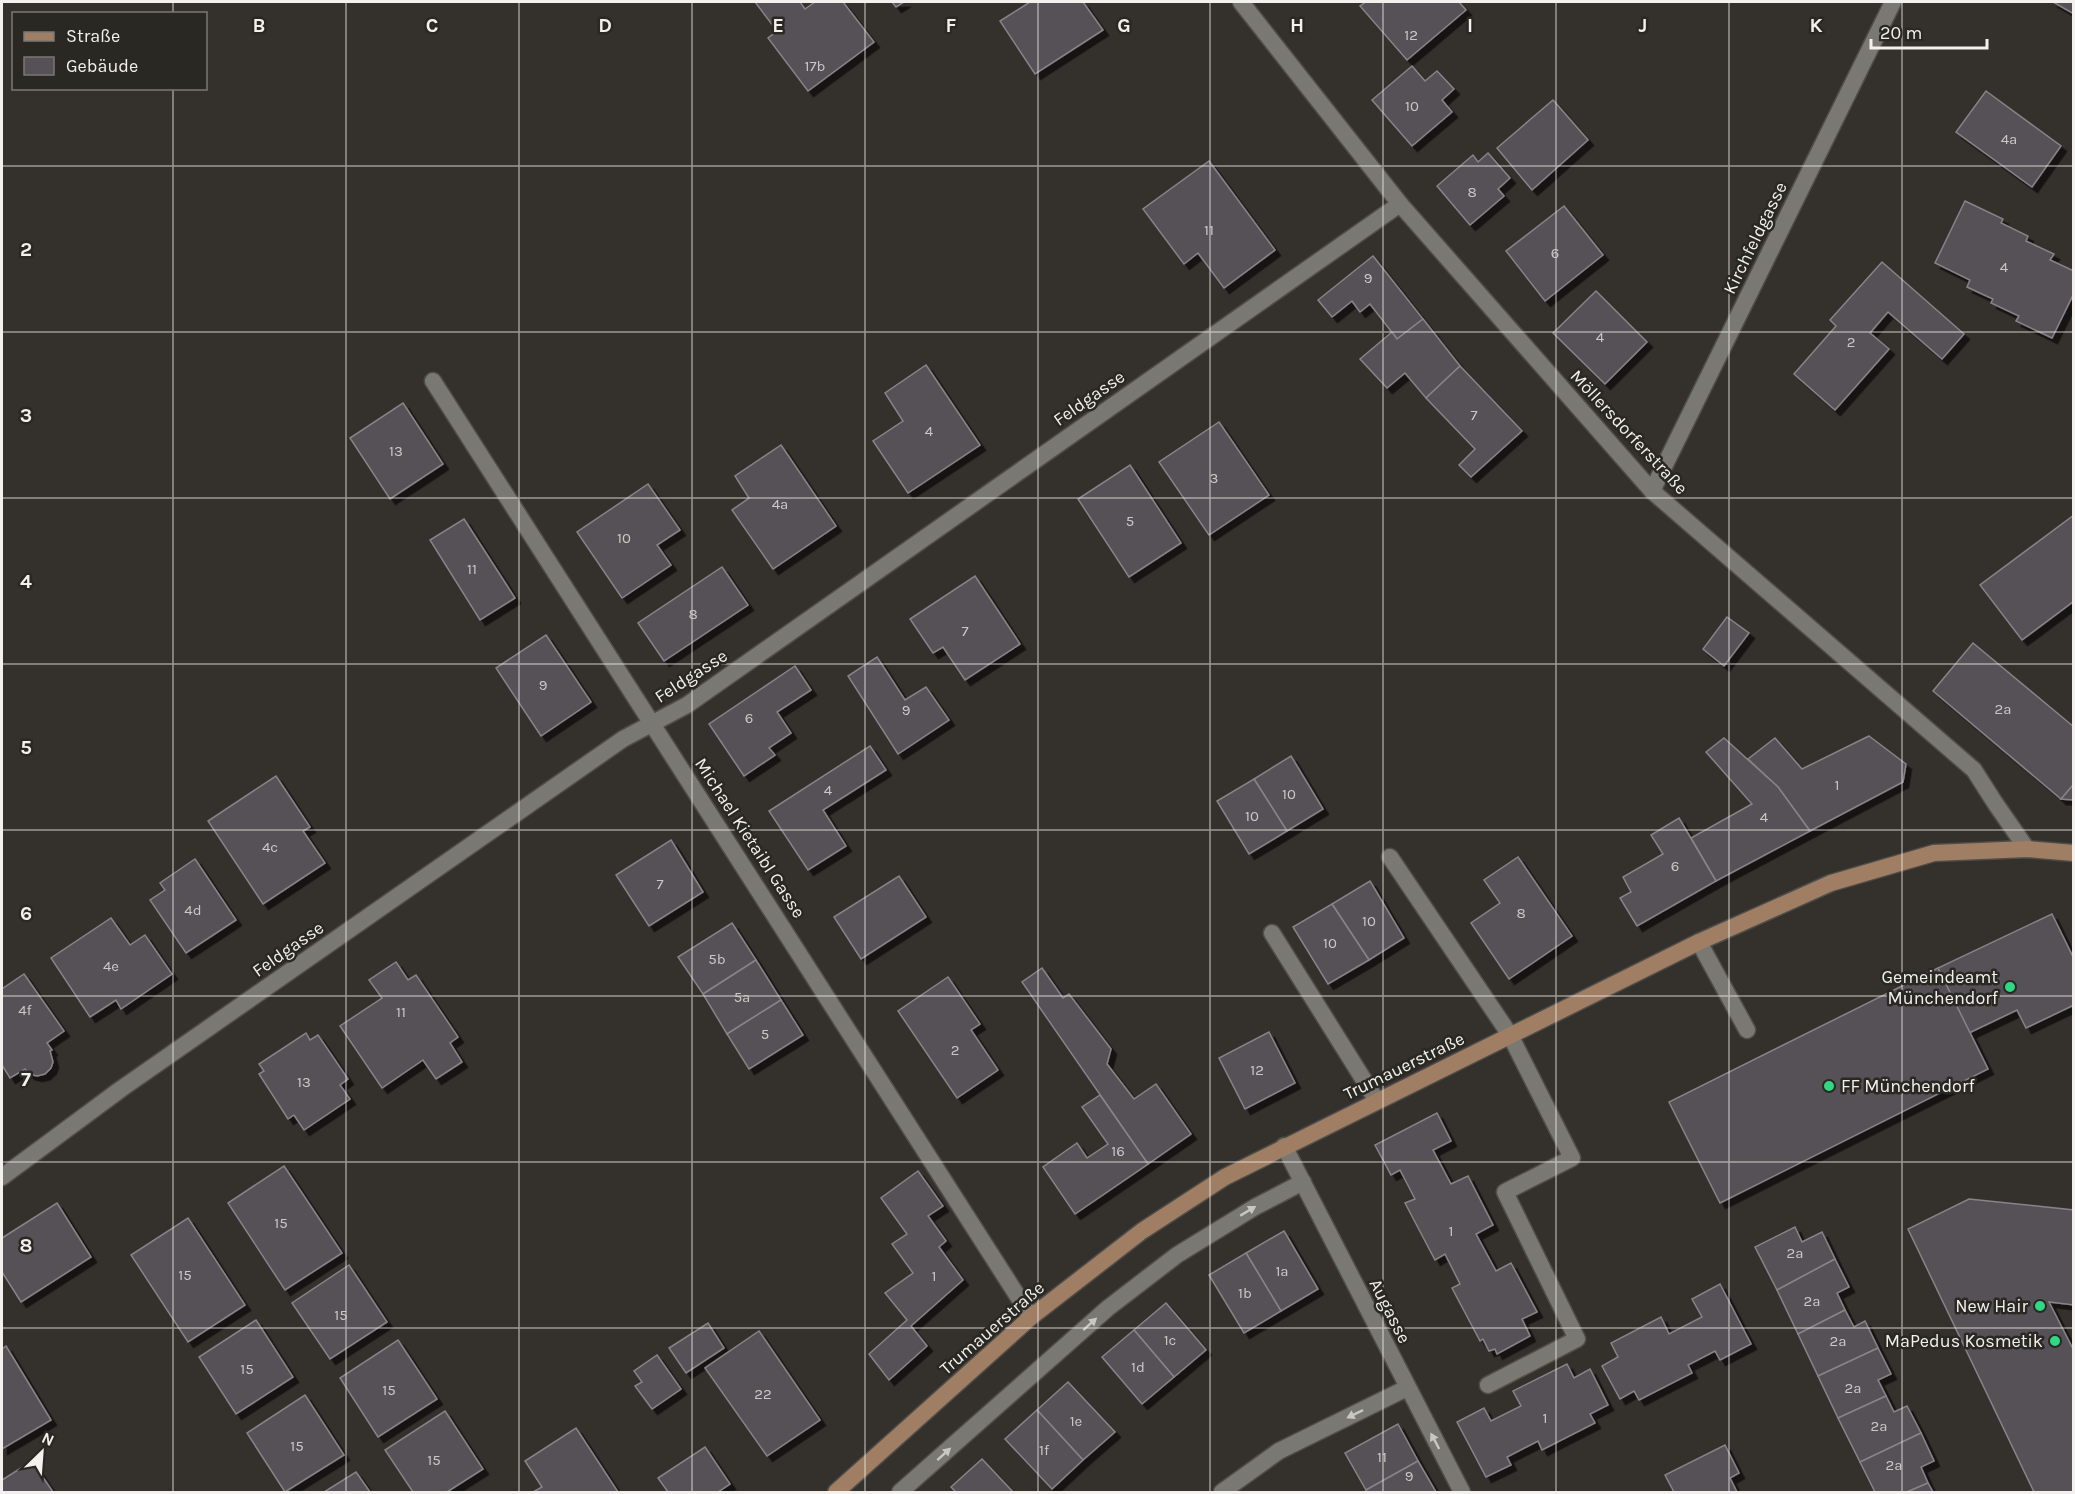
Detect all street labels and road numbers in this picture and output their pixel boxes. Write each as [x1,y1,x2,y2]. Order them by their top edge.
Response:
street label: Kirchfeldgasse [1718,178,1792,298]
street label: Feldgasse [1049,365,1129,431]
street label: Möllersdorferstraße [1566,365,1692,499]
street label: Feldgasse [651,644,731,708]
street label: Michael Kietaibl Gasse [690,754,810,922]
street label: Feldgasse [248,916,328,982]
street label: Trumauerstraße [1340,1027,1468,1105]
street label: Augasse [1364,1275,1416,1347]
street label: Trumauerstraße [935,1277,1049,1379]

